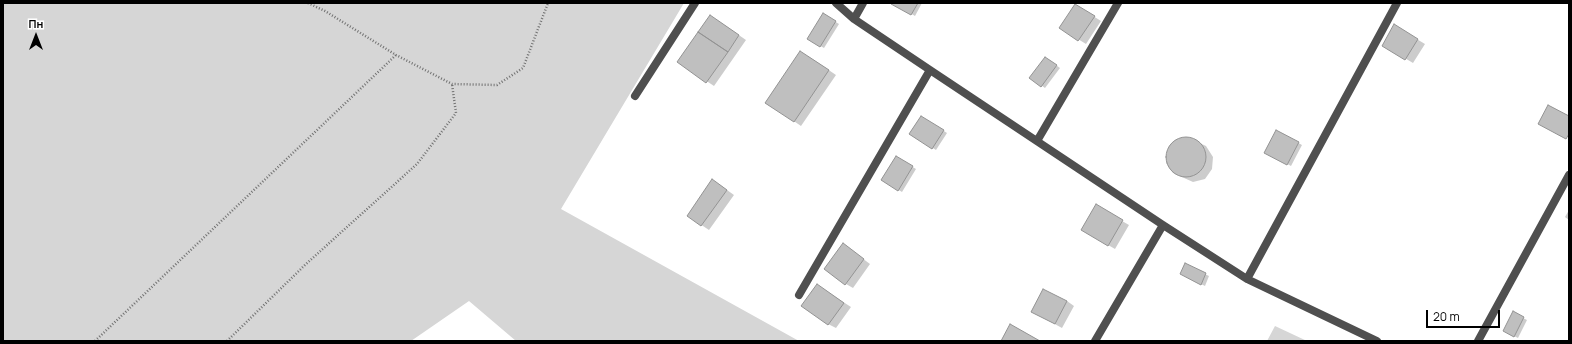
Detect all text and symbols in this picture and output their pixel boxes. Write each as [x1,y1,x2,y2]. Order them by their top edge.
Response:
north arrow [16,16,56,56]
text: Пн [29,16,43,31]
scale bar [1428,302,1502,328]
text: 20 m [1433,308,1460,325]

